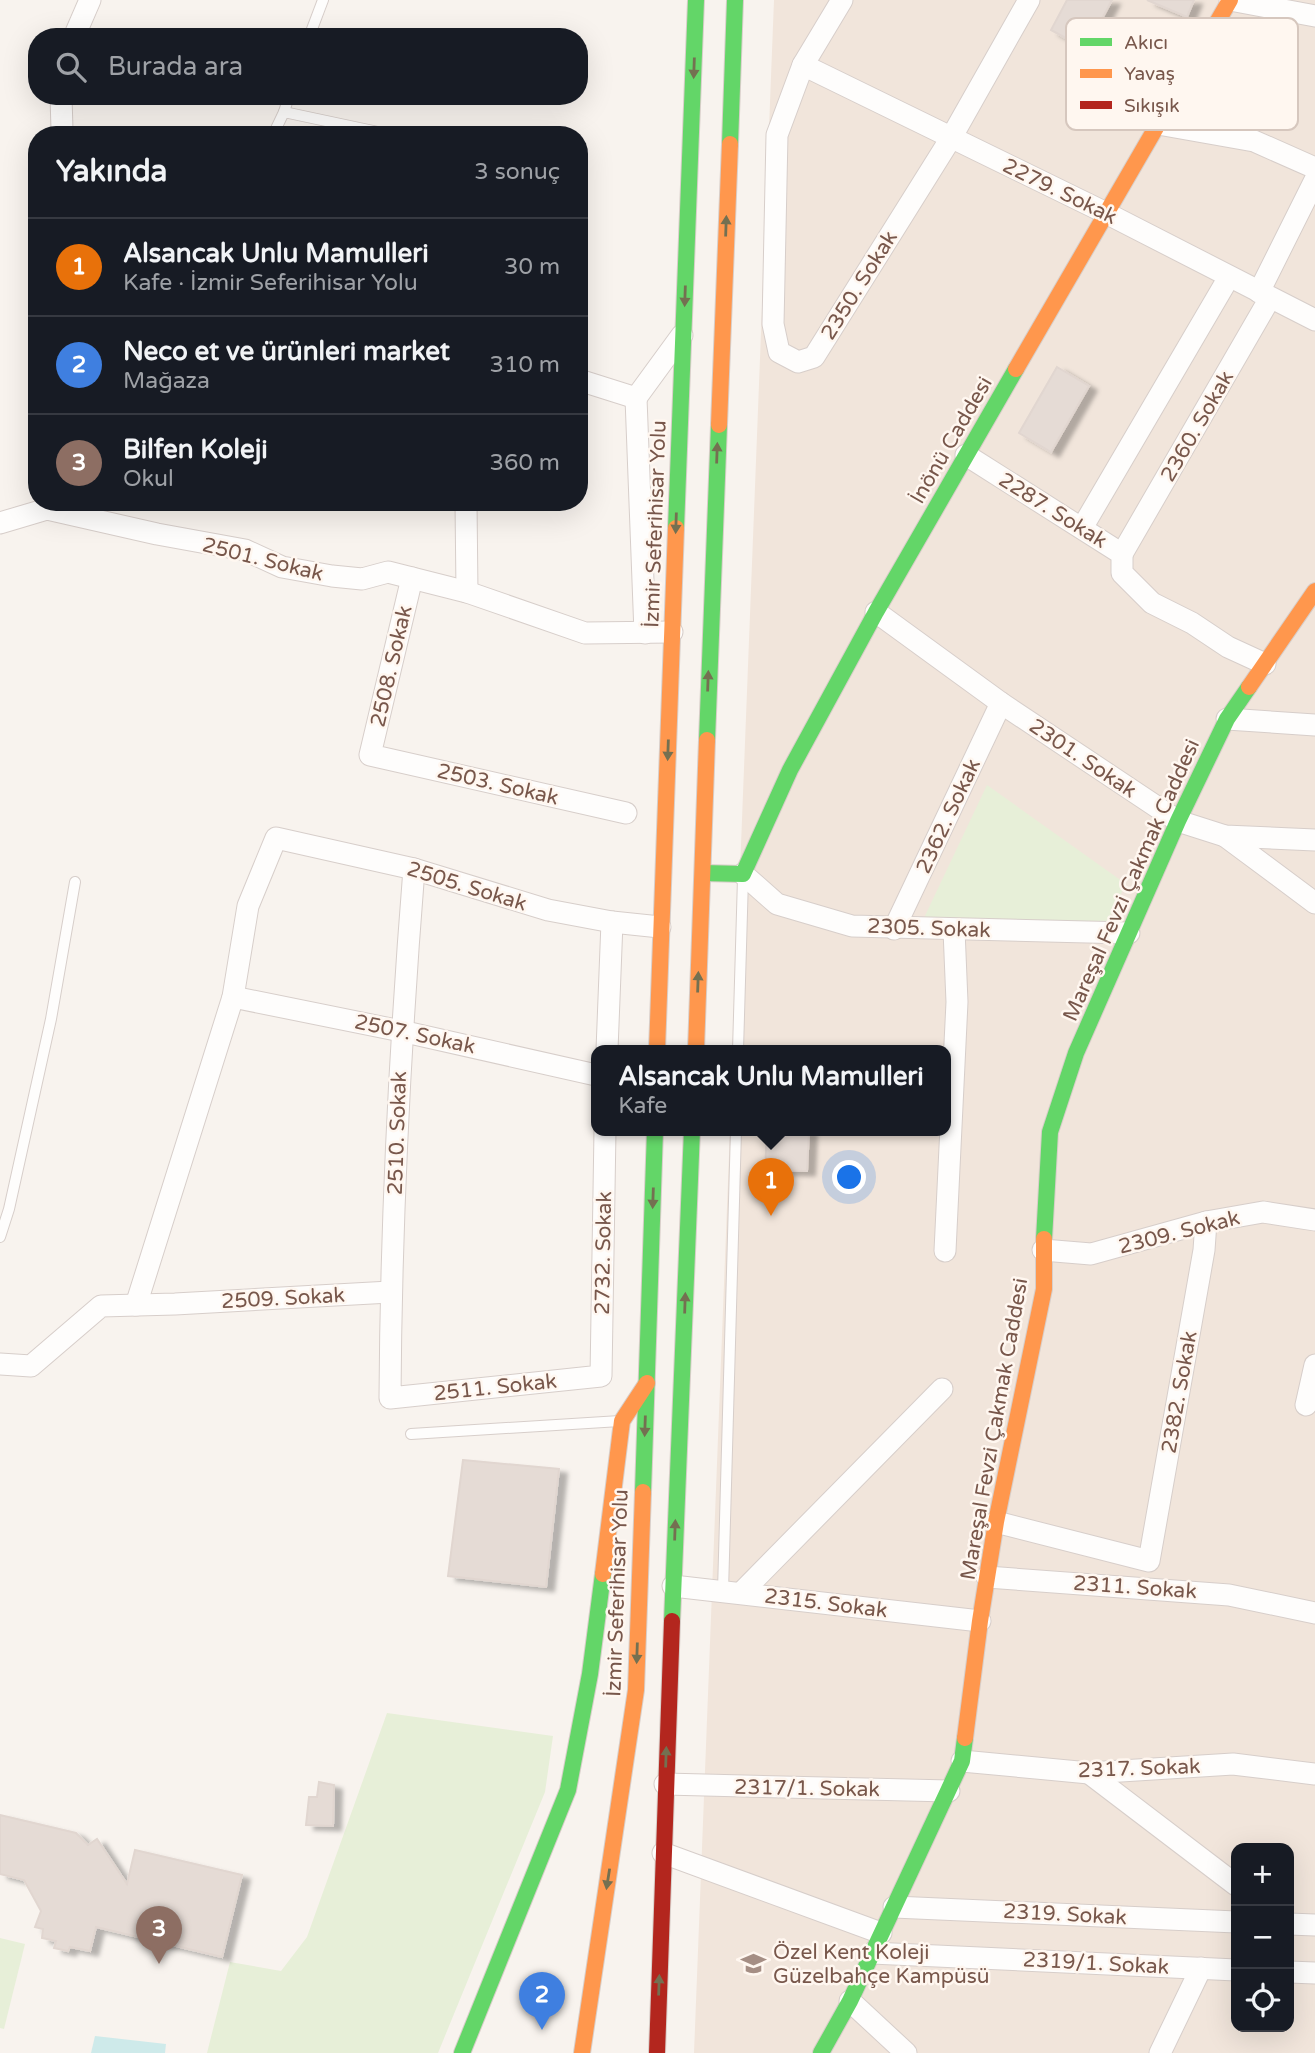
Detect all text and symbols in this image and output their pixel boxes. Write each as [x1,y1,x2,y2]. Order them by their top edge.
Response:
legend [1066,18,1298,130]
search box [28,28,588,105]
text: Akıcı [1124,32,1168,54]
icon: search [52,48,90,86]
text: Burada ara [108,51,243,82]
one-way arrow [688,57,699,79]
text: Yavaş [1124,63,1175,85]
text: Sıkışık [1124,95,1180,117]
text: Yakında [56,153,167,190]
street label: 2279. Sokak [999,153,1121,230]
text: 3 sonuç [474,158,560,186]
one-way arrow [720,215,731,237]
street label: 2350. Sokak [816,226,903,344]
text: Alsancak Unlu Mamulleri [123,238,429,269]
text: 1 [72,253,86,281]
text: 30 m [504,253,560,281]
text: Kafe · İzmir Seferihisar Yolu [123,269,418,297]
one-way arrow [680,285,691,307]
text: Neco et ve ürünleri market [123,336,450,367]
text: 2 [72,351,86,379]
text: 310 m [490,351,560,379]
street label: 2360. Sokak [1156,366,1239,486]
text: Mağaza [123,367,210,395]
street label: İnönü Caddesi [905,372,998,508]
street label: İzmir Seferihisar Yolu [639,420,672,628]
text: Bilfen Koleji [123,434,268,465]
one-way arrow [712,442,723,464]
text: 3 [72,449,86,477]
text: 360 m [490,449,560,477]
text: Okul [123,465,174,493]
street label: 2287. Sokak [994,467,1111,554]
one-way arrow [671,512,682,534]
street label: 2501. Sokak [200,532,326,587]
street label: 2508. Sokak [365,603,418,729]
one-way arrow [703,669,714,691]
street label: 2301. Sokak [1024,713,1141,803]
street label: Mareşal Fevzi Çakmak Caddesi [1058,735,1205,1025]
one-way arrow [662,739,673,761]
street label: 2362. Sokak [911,755,986,878]
street label: 2503. Sokak [435,758,561,811]
street label: 2505. Sokak [404,856,530,917]
street label: 2305. Sokak [867,914,991,943]
one-way arrow [693,970,704,992]
street label: 2507. Sokak [352,1009,478,1059]
popup [591,1045,951,1136]
text: Alsancak Unlu Mamulleri [618,1061,924,1092]
street label: 2510. Sokak [383,1071,412,1195]
text: Kafe [618,1092,667,1120]
pin: 1 [748,1158,794,1216]
your location [832,1160,866,1194]
one-way arrow [647,1188,658,1210]
street label: 2732. Sokak [590,1191,617,1315]
street label: 2309. Sokak [1116,1205,1242,1260]
street label: Mareşal Fevzi Çakmak Caddesi [956,1276,1033,1582]
street label: 2509. Sokak [221,1283,346,1314]
one-way arrow [679,1292,690,1314]
street label: 2382. Sokak [1156,1329,1203,1455]
street label: 2511. Sokak [432,1369,558,1406]
one-way arrow [640,1415,651,1437]
street label: İzmir Seferihisar Yolu [601,1489,634,1697]
one-way arrow [670,1519,681,1541]
street label: 2311. Sokak [1072,1571,1198,1604]
street label: 2315. Sokak [763,1584,889,1623]
one-way arrow [632,1642,643,1664]
one-way arrow [661,1746,672,1768]
street label: 2317. Sokak [1077,1754,1201,1783]
street label: 2317/1. Sokak [734,1775,880,1802]
map controls [1231,1843,1294,2032]
button: + [1231,1843,1294,1906]
one-way arrow [602,1868,613,1890]
street label: 2319. Sokak [1002,1899,1127,1930]
pin: 3 [136,1906,182,1964]
button: − [1231,1906,1294,1969]
place label: Özel Kent Koleji Güzelbahçe Kampüsü [773,1940,990,1989]
street label: 2319/1. Sokak [1022,1947,1170,1980]
school or university icon: Özel Kent Koleji Güzelbahçe Kampüsü [739,1950,767,1978]
button: locate [1231,1969,1294,2032]
pin: 2 [519,1972,565,2030]
one-way arrow [653,1974,665,1996]

